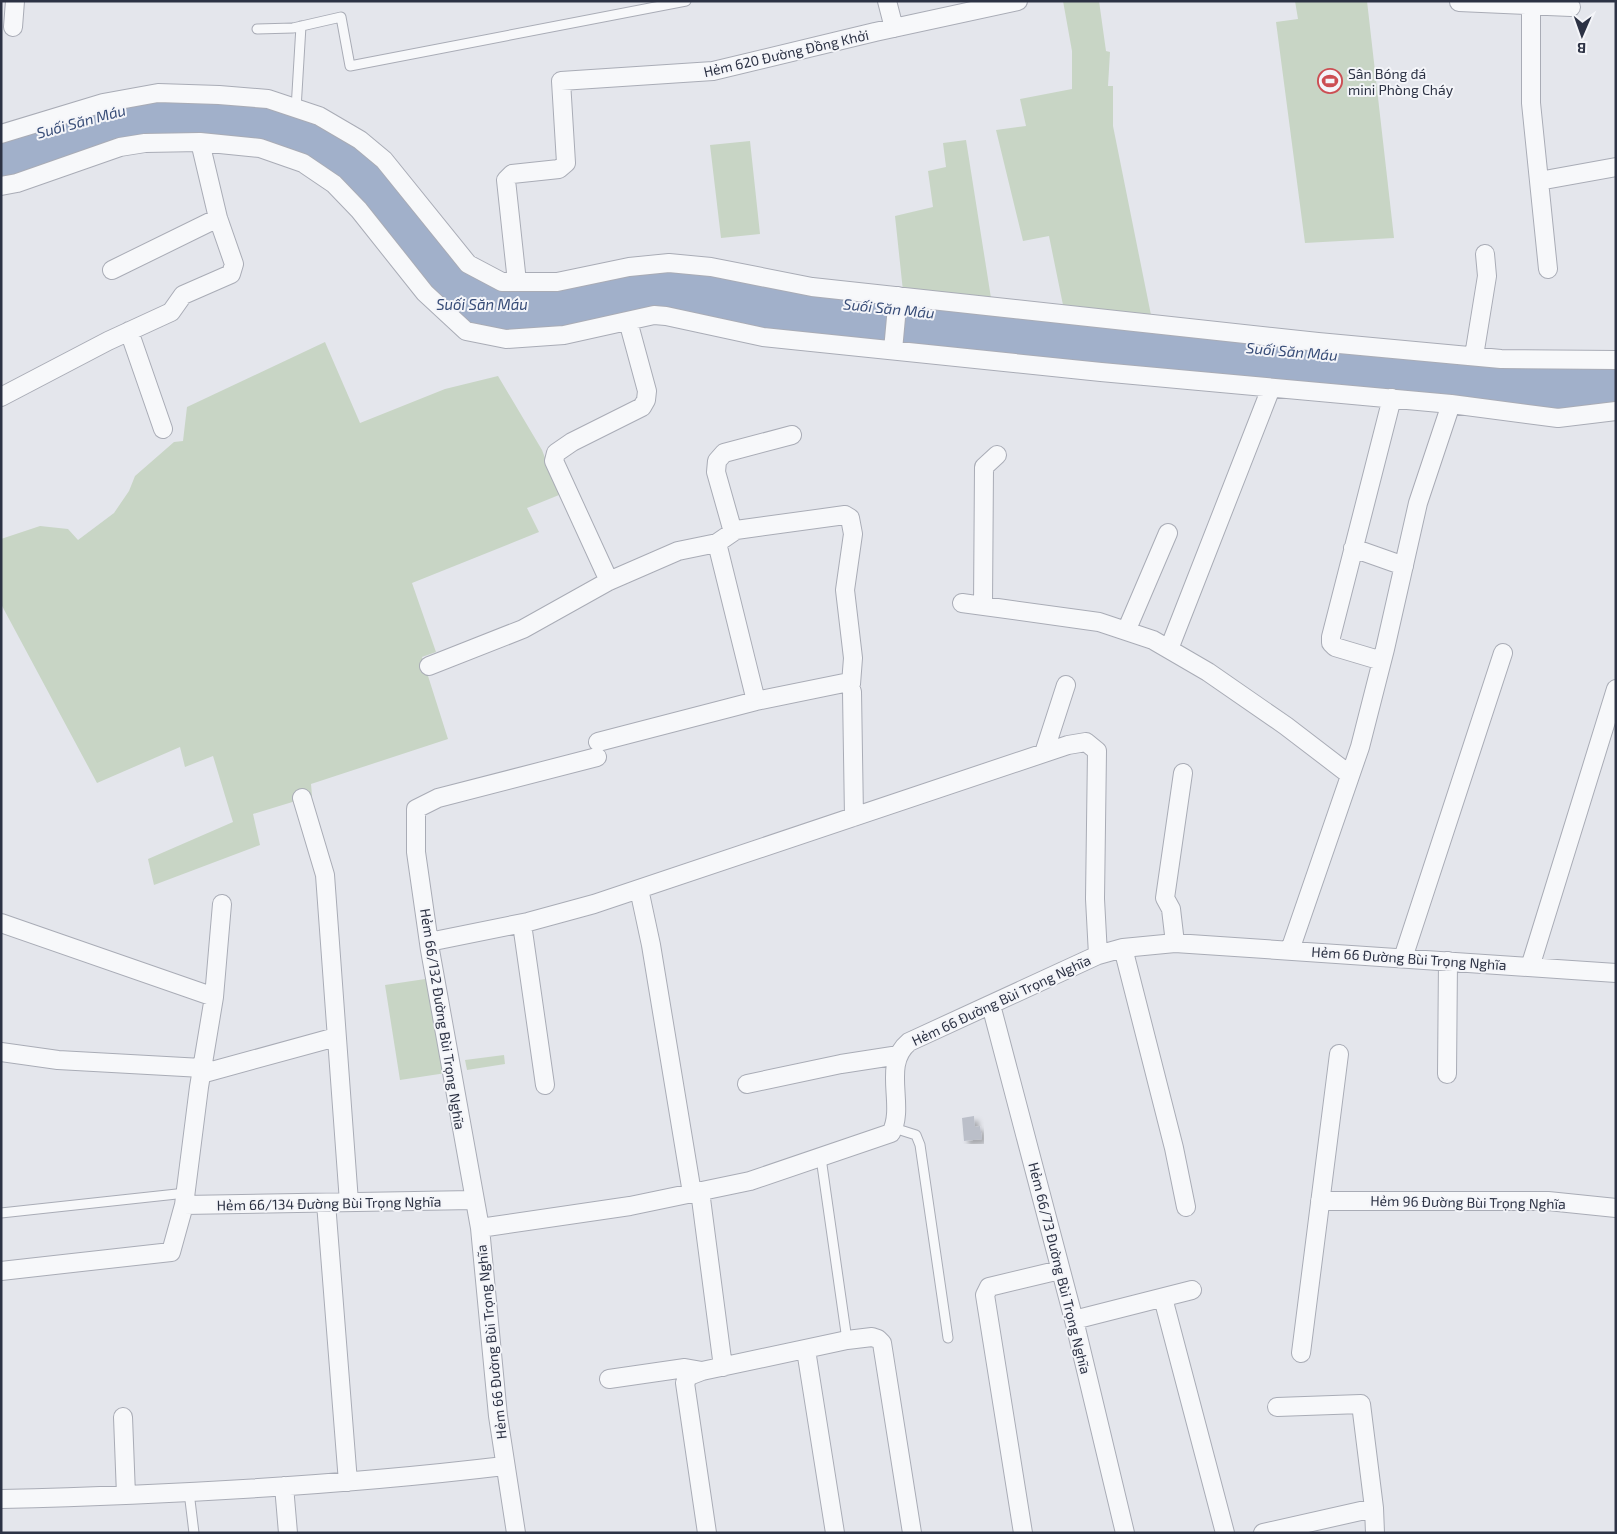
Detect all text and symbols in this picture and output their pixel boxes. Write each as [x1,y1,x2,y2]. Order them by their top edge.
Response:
north arrow [1557,10,1607,60]
street label: Hẻm 620 Đường Đồng Khởi [702,26,870,80]
text: B [1577,40,1586,57]
place label: Sân Bóng đá mini Phòng Cháy [1348,65,1454,98]
sports icon: Sân Bóng đá mini Phòng Cháy [1317,68,1343,94]
water label: Suối Săn Máu [34,100,128,142]
water label: Suối Săn Máu [842,294,936,322]
water label: Suối Săn Máu [436,295,528,313]
water label: Suối Săn Máu [1246,338,1338,364]
street label: Hẻm 66/132 Đường Bùi Trọng Nghĩa [417,907,469,1131]
street label: Hẻm 66 Đường Bùi Trọng Nghĩa [1311,943,1507,973]
street label: Hẻm 66 Đường Bùi Trọng Nghĩa [909,951,1093,1049]
street label: Hẻm 66/73 Đường Bùi Trọng Nghĩa [1025,1160,1095,1376]
street label: Hẻm 96 Đường Bùi Trọng Nghĩa [1370,1192,1566,1212]
street label: Hẻm 66/134 Đường Bùi Trọng Nghĩa [217,1193,441,1213]
street label: Hẻm 66 Đường Bùi Trọng Nghĩa [472,1244,510,1440]

